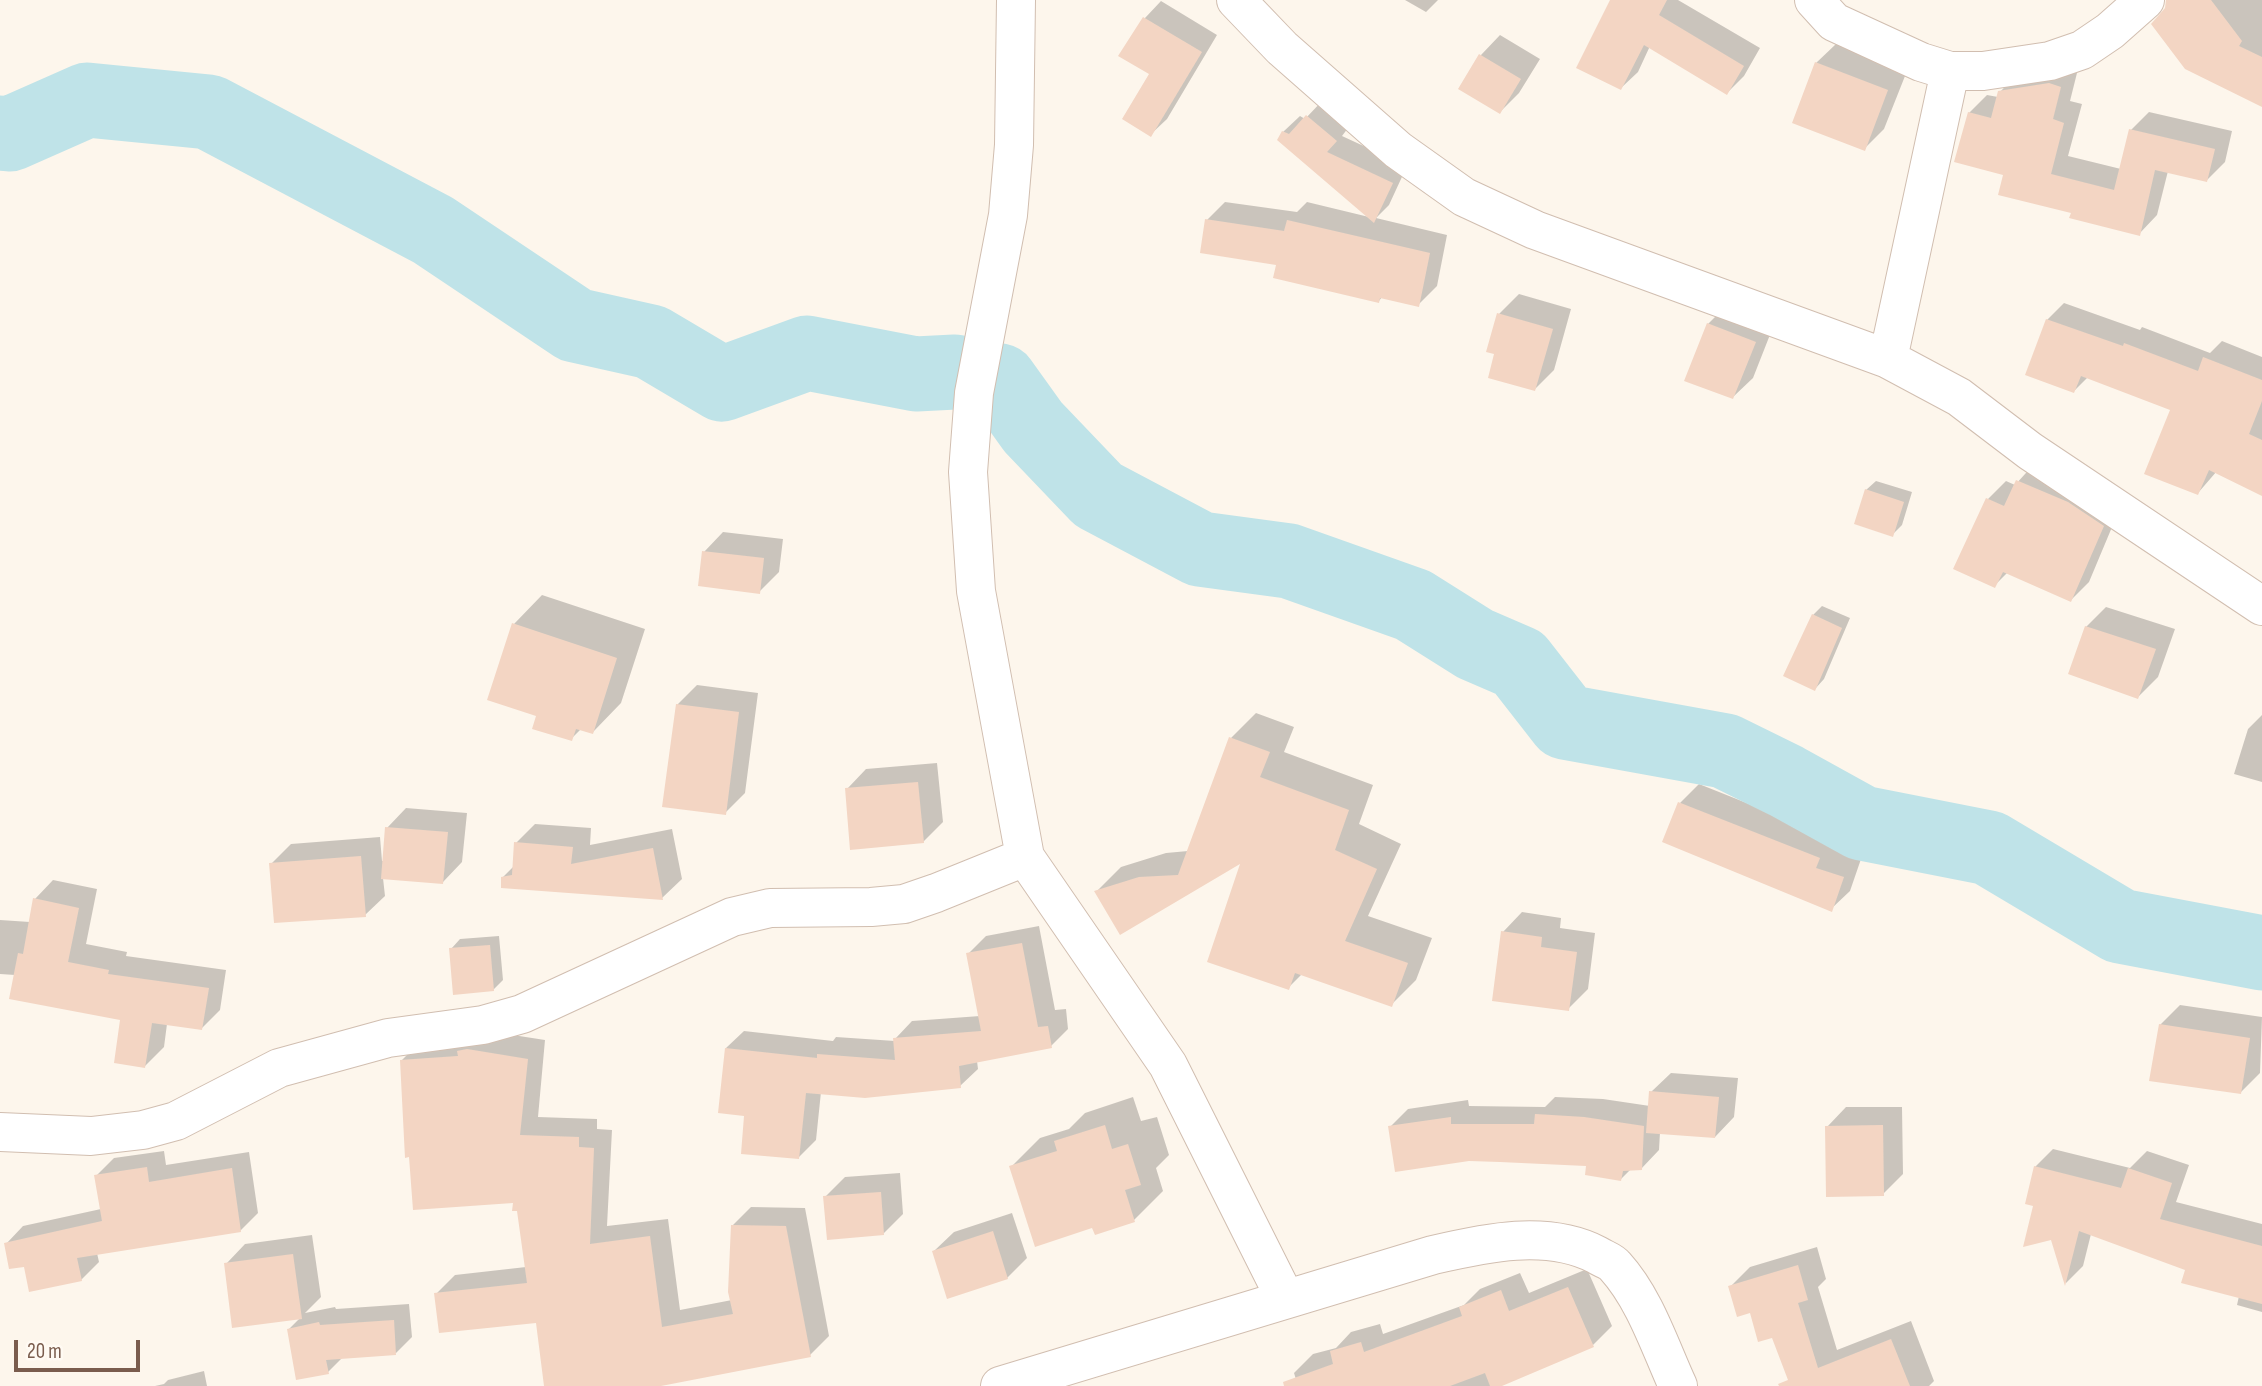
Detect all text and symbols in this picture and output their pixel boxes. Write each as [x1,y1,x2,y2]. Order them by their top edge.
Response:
scale bar [18,1326,144,1370]
text: 20 m [27,1339,62,1364]

